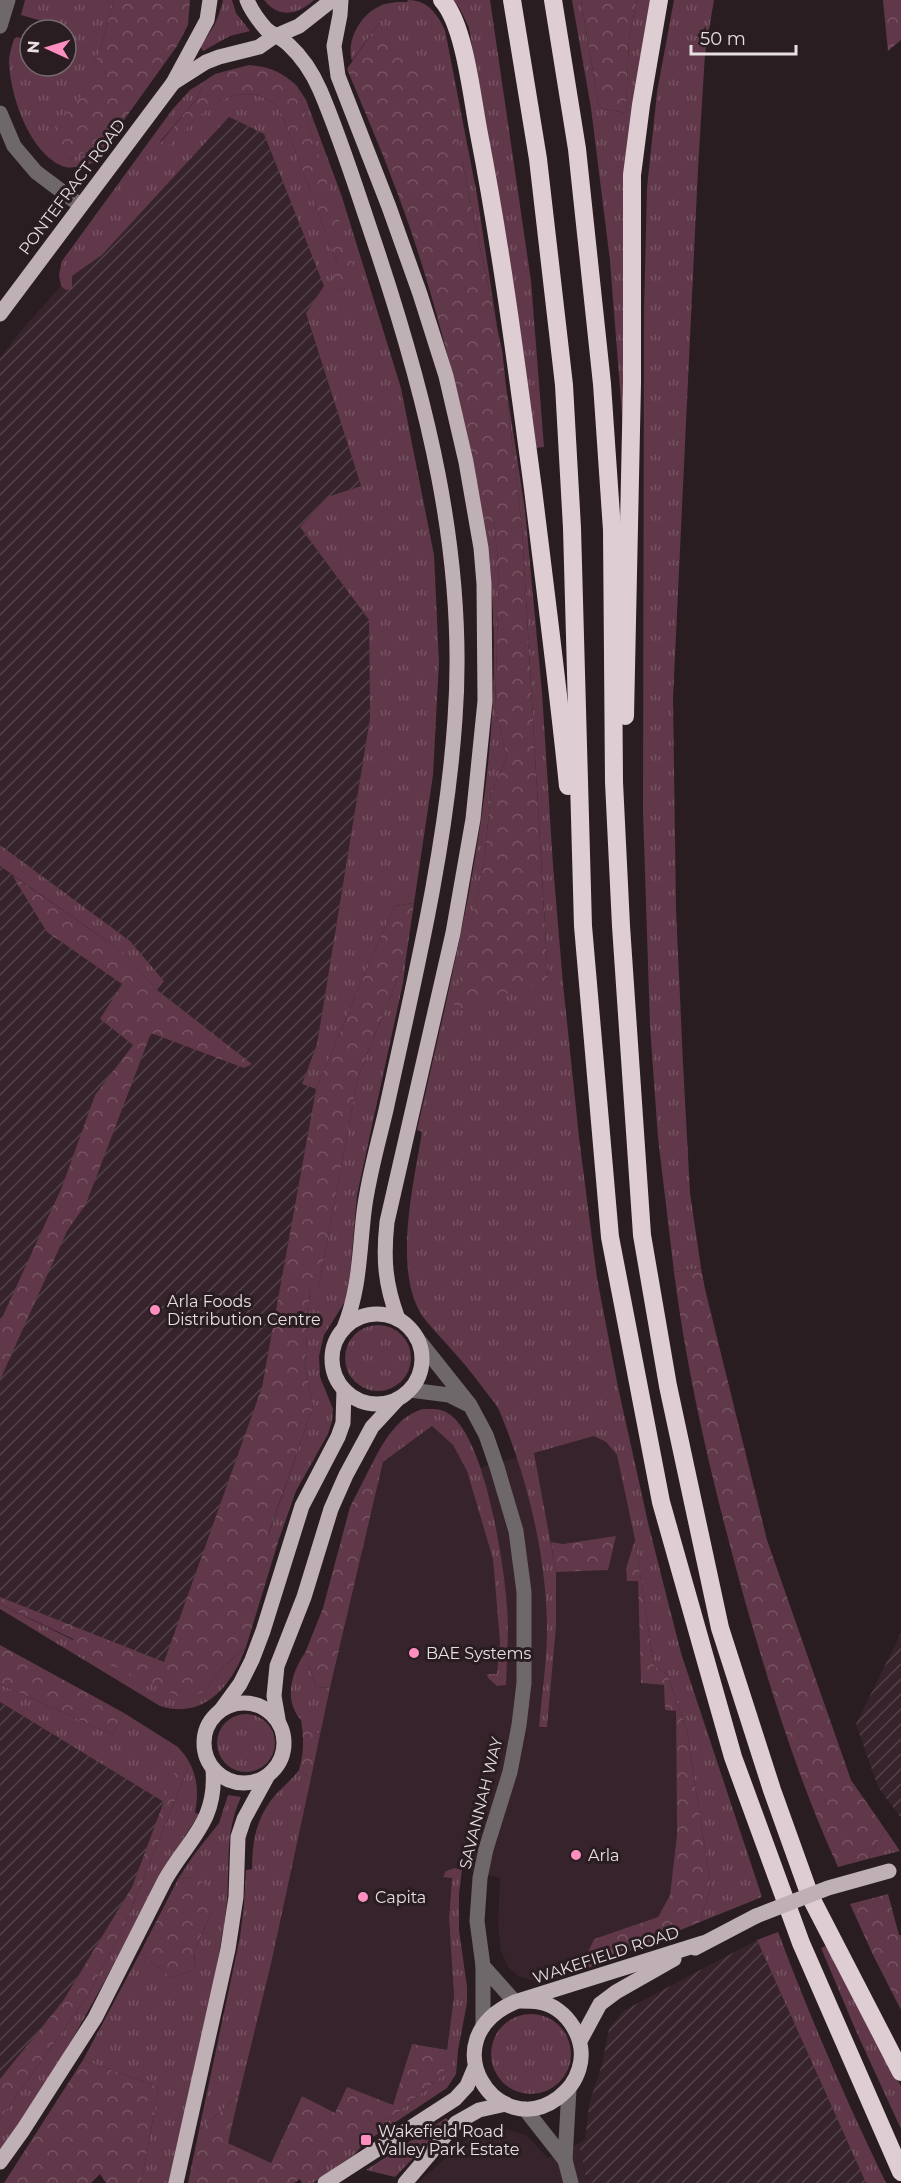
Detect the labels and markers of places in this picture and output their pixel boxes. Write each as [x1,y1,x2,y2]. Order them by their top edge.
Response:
place label: Arla Foods Distribution Centre [167,1292,321,1329]
marker: Arla Foods Distribution Centre [148,1303,162,1317]
place label: BAE Systems [426,1644,531,1663]
marker: BAE Systems [407,1646,421,1660]
place label: Arla [588,1846,620,1865]
marker: Arla [569,1848,583,1862]
place label: Capita [375,1888,426,1907]
marker: Capita [356,1890,370,1904]
place label: Wakefield Road Valley Park Estate [378,2122,519,2159]
marker: Wakefield Road Valley Park Estate [359,2133,373,2147]

